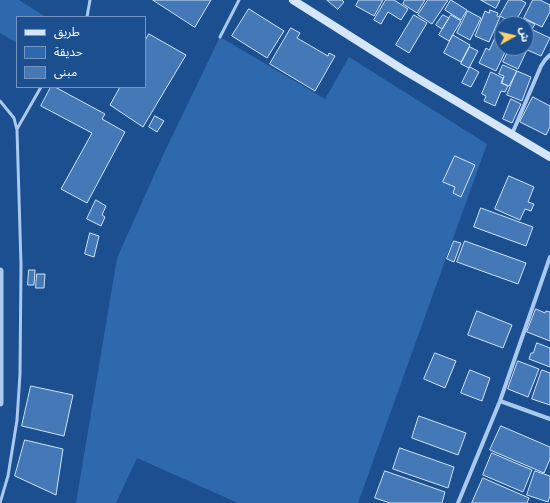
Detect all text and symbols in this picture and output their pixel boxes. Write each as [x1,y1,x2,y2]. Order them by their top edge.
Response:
legend [16,16,146,88]
north arrow [494,16,534,56]
text: طريق [54,24,80,39]
text: ش [517,26,533,43]
text: حديقة [54,44,83,59]
text: مبنى [54,64,77,79]

